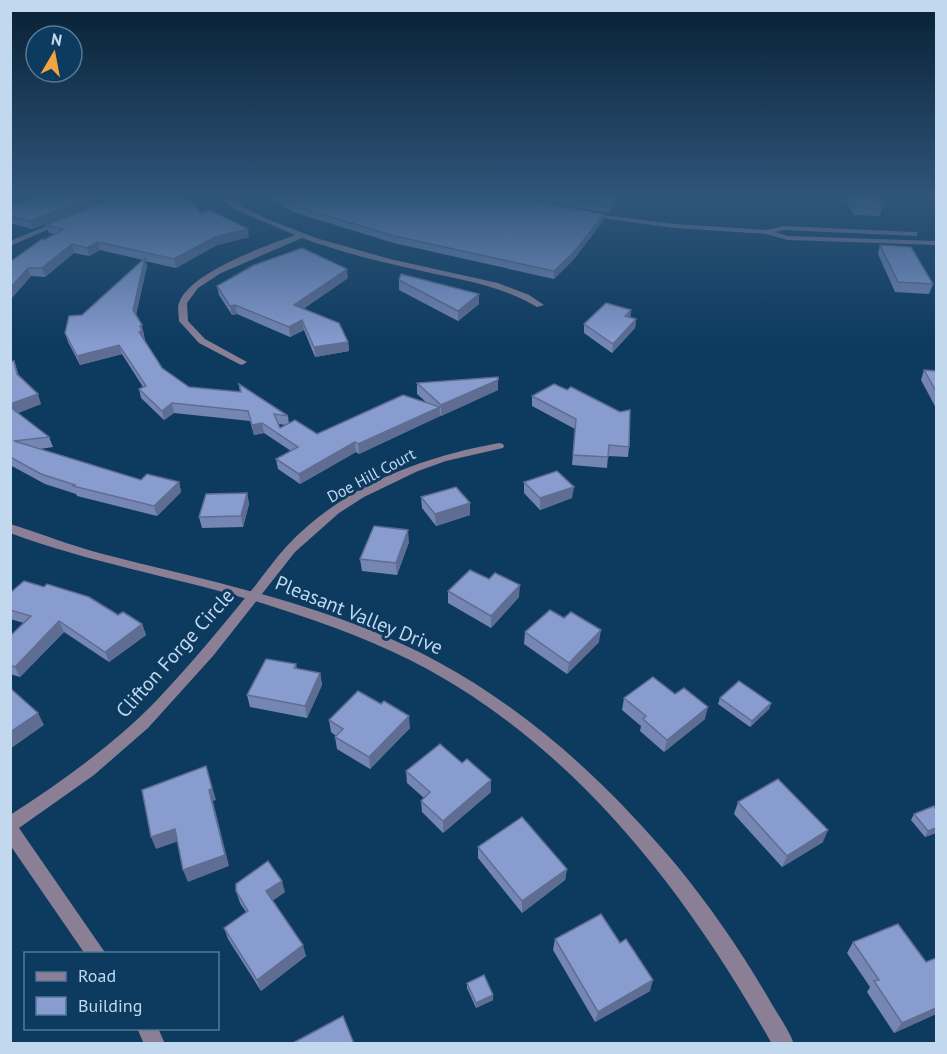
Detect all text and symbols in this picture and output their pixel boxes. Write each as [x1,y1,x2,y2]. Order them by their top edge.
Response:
north arrow [24,24,84,84]
text: N [50,28,64,50]
street label: Doe Hill Court [323,443,419,507]
street label: Pleasant Valley Drive [271,570,447,660]
street label: Clifton Forge Circle [110,583,240,723]
legend [24,952,219,1030]
text: Road [78,964,116,987]
text: Building [78,994,142,1017]

